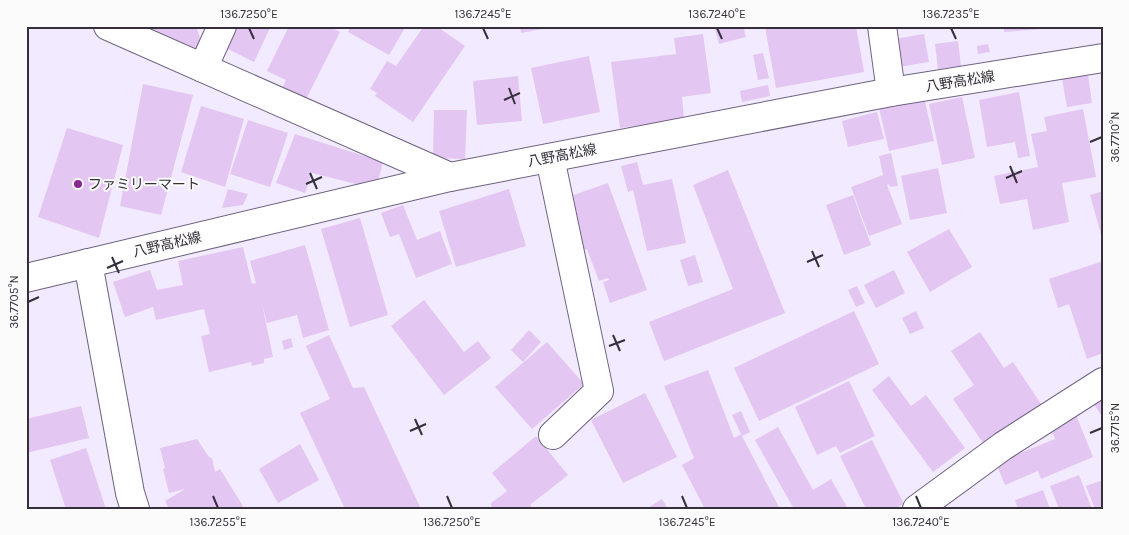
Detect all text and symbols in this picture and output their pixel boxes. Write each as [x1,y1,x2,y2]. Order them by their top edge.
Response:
text: 136.7250°E [220,7,278,21]
text: 136.7245°E [455,7,511,21]
text: 136.7240°E [688,7,746,21]
text: 136.7235°E [922,7,980,21]
street label: 八野高松線 [924,68,996,95]
text: 36.7710°N [1108,112,1122,162]
street label: 八野高松線 [526,140,598,171]
place label: ファミリーマート [88,176,200,193]
marker: ファミリーマート [72,178,84,190]
street label: 八野高松線 [131,228,203,261]
text: 36.7705°N [7,275,21,329]
text: 36.7715°N [1108,403,1122,453]
text: 136.7255°E [189,515,247,529]
text: 136.7250°E [423,515,481,529]
text: 136.7245°E [659,515,715,529]
text: 136.7240°E [892,515,950,529]

